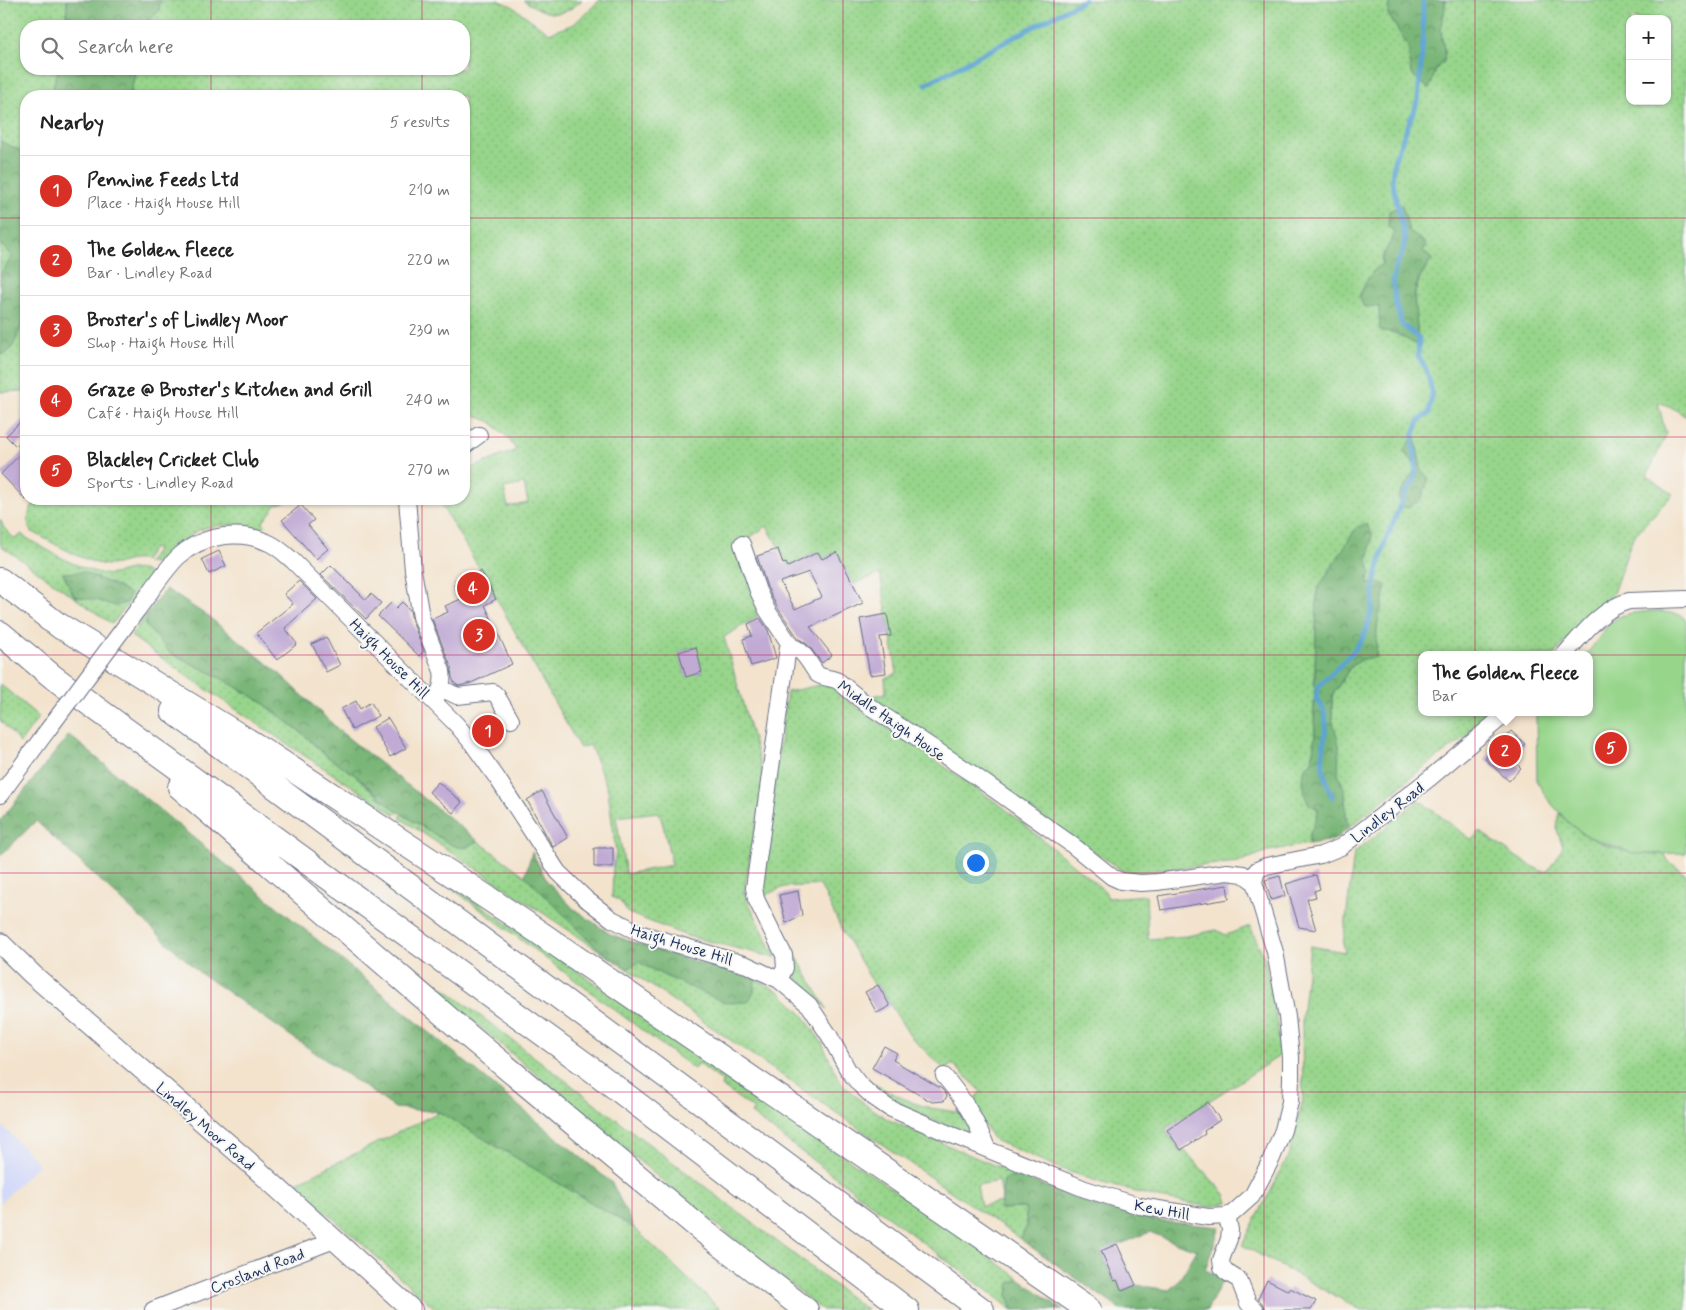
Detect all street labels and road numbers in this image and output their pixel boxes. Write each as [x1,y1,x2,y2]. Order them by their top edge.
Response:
street label: Haigh House Hill [343,614,434,705]
street label: Middle Haigh House [832,676,950,768]
street label: Lindley Road [1347,778,1429,848]
street label: Haigh House Hill [628,920,735,972]
street label: Lindley Moor Road [151,1078,259,1176]
street label: Kew Hill [1132,1195,1191,1226]
street label: Crosland Road [207,1244,308,1299]

